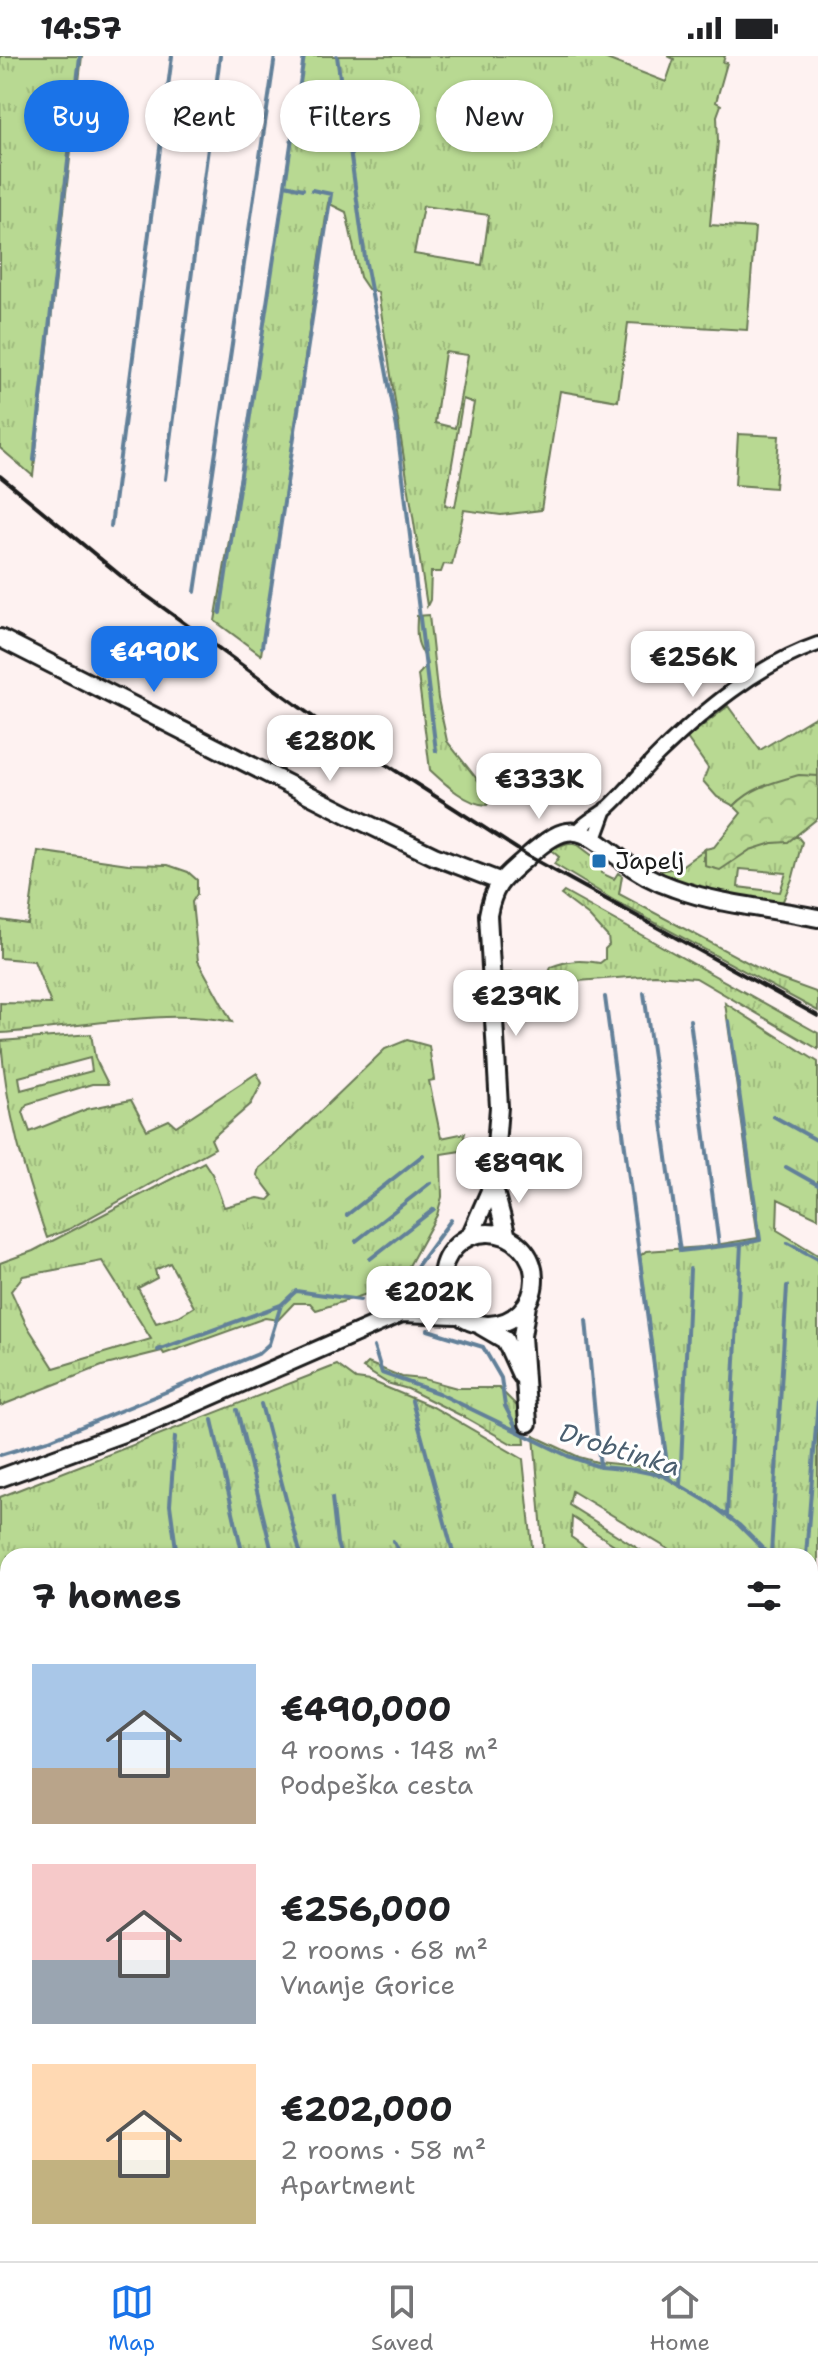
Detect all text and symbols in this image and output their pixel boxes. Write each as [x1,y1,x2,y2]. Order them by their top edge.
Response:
text: 14:57 [40,8,122,49]
chip: Buy [24,80,129,152]
chip: Rent [145,80,264,152]
chip: Filters [280,80,420,152]
chip: New [436,80,553,152]
pin: €490K [98,626,210,694]
pin: €256K [637,631,749,699]
text: €490K [109,634,199,669]
text: €256K [649,639,737,674]
pin: €280K [274,715,386,783]
text: €280K [285,723,375,758]
pin: €333K [483,753,595,821]
text: €333K [494,761,584,796]
place label: Japelj [615,845,684,877]
marker: Japelj [590,852,608,870]
pin: €239K [460,970,572,1038]
text: €239K [471,978,561,1013]
pin: €899K [463,1137,575,1205]
text: €899K [474,1145,564,1180]
pin: €202K [373,1266,485,1334]
text: €202K [384,1274,474,1309]
water label: Drobtinka [555,1414,685,1484]
text: 7 homes [32,1573,181,1619]
icon: filters [742,1574,786,1618]
text: €490,000 [280,1686,452,1732]
icon: home [96,1696,192,1792]
text: 4 rooms · 148 m² [280,1732,498,1767]
text: Podpeška cesta [280,1767,473,1802]
text: €256,000 [280,1886,451,1932]
icon: home [96,1896,192,1992]
text: 2 rooms · 68 m² [280,1932,488,1967]
text: Vnanje Gorice [280,1967,455,2002]
text: €202,000 [280,2086,453,2132]
icon: home [96,2096,192,2192]
text: 2 rooms · 58 m² [280,2132,486,2167]
text: Apartment [280,2167,416,2202]
tab: Map [108,2280,155,2357]
tab: Saved [371,2280,434,2357]
tab: Home [650,2280,710,2357]

